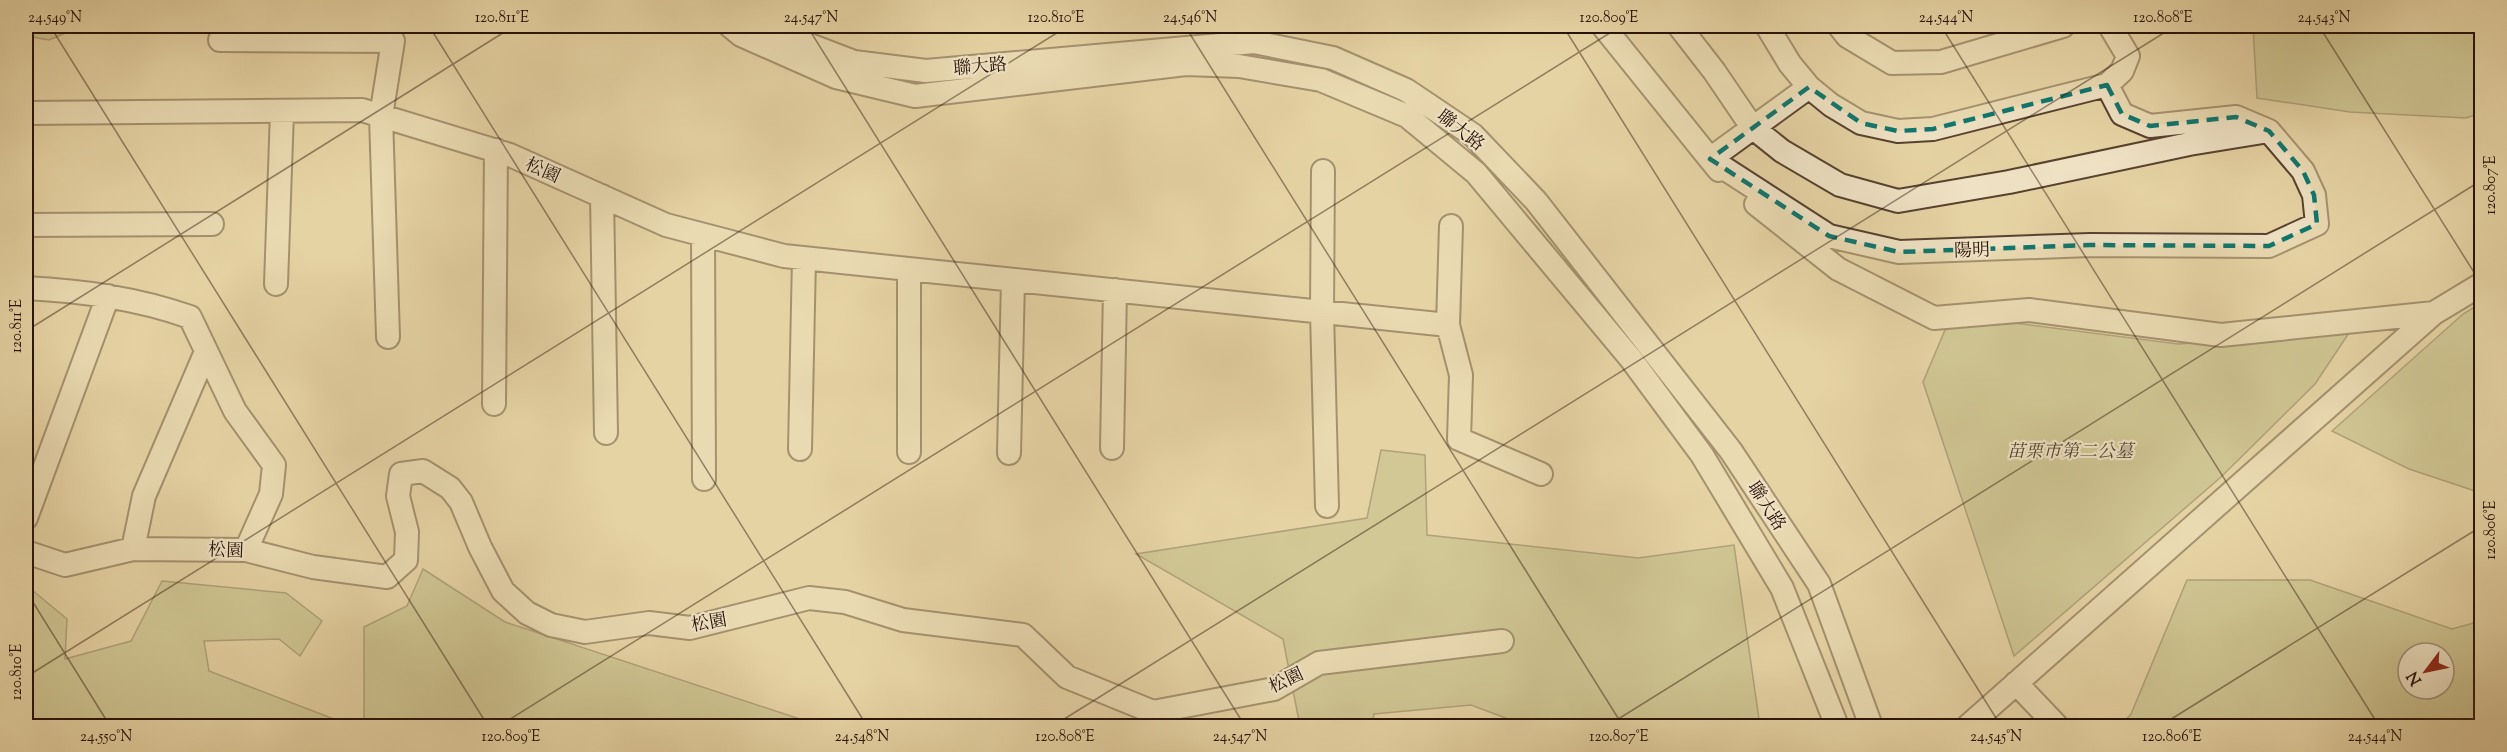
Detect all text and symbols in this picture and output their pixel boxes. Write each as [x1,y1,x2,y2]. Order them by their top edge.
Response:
text: 24.549°N [28,8,82,29]
text: 120.811°E [475,8,529,29]
text: 24.547°N [784,8,838,29]
text: 120.810°E [1028,8,1084,29]
text: 24.546°N [1163,8,1217,29]
text: 120.809°E [1580,8,1638,29]
text: 24.544°N [1919,8,1973,29]
text: 120.808°E [2133,8,2193,29]
text: 24.543°N [2298,8,2350,29]
street label: 聯大路 [952,53,1008,83]
street label: 聯大路 [1430,105,1489,158]
street label: 松園 [520,153,564,191]
text: 120.807°E [2481,155,2502,215]
street label: 陽明 [1954,238,1991,266]
text: 120.811°E [7,299,28,353]
park label: 苗栗市第二公墓 [2007,440,2136,466]
street label: 聯大路 [1740,477,1791,537]
text: 120.806°E [2481,500,2502,560]
street label: 松園 [207,538,244,566]
street label: 松園 [689,608,729,640]
north arrow [2396,641,2456,701]
text: 120.810°E [7,644,28,700]
street label: 松園 [1265,662,1309,701]
text: N [2402,666,2429,689]
text: 24.550°N [80,727,132,748]
text: 120.809°E [482,727,540,748]
text: 24.548°N [835,727,889,748]
text: 120.808°E [1035,727,1095,748]
text: 24.547°N [1213,727,1267,748]
text: 120.807°E [1589,727,1649,748]
text: 24.545°N [1970,727,2022,748]
text: 120.806°E [2142,727,2202,748]
text: 24.544°N [2348,727,2402,748]

